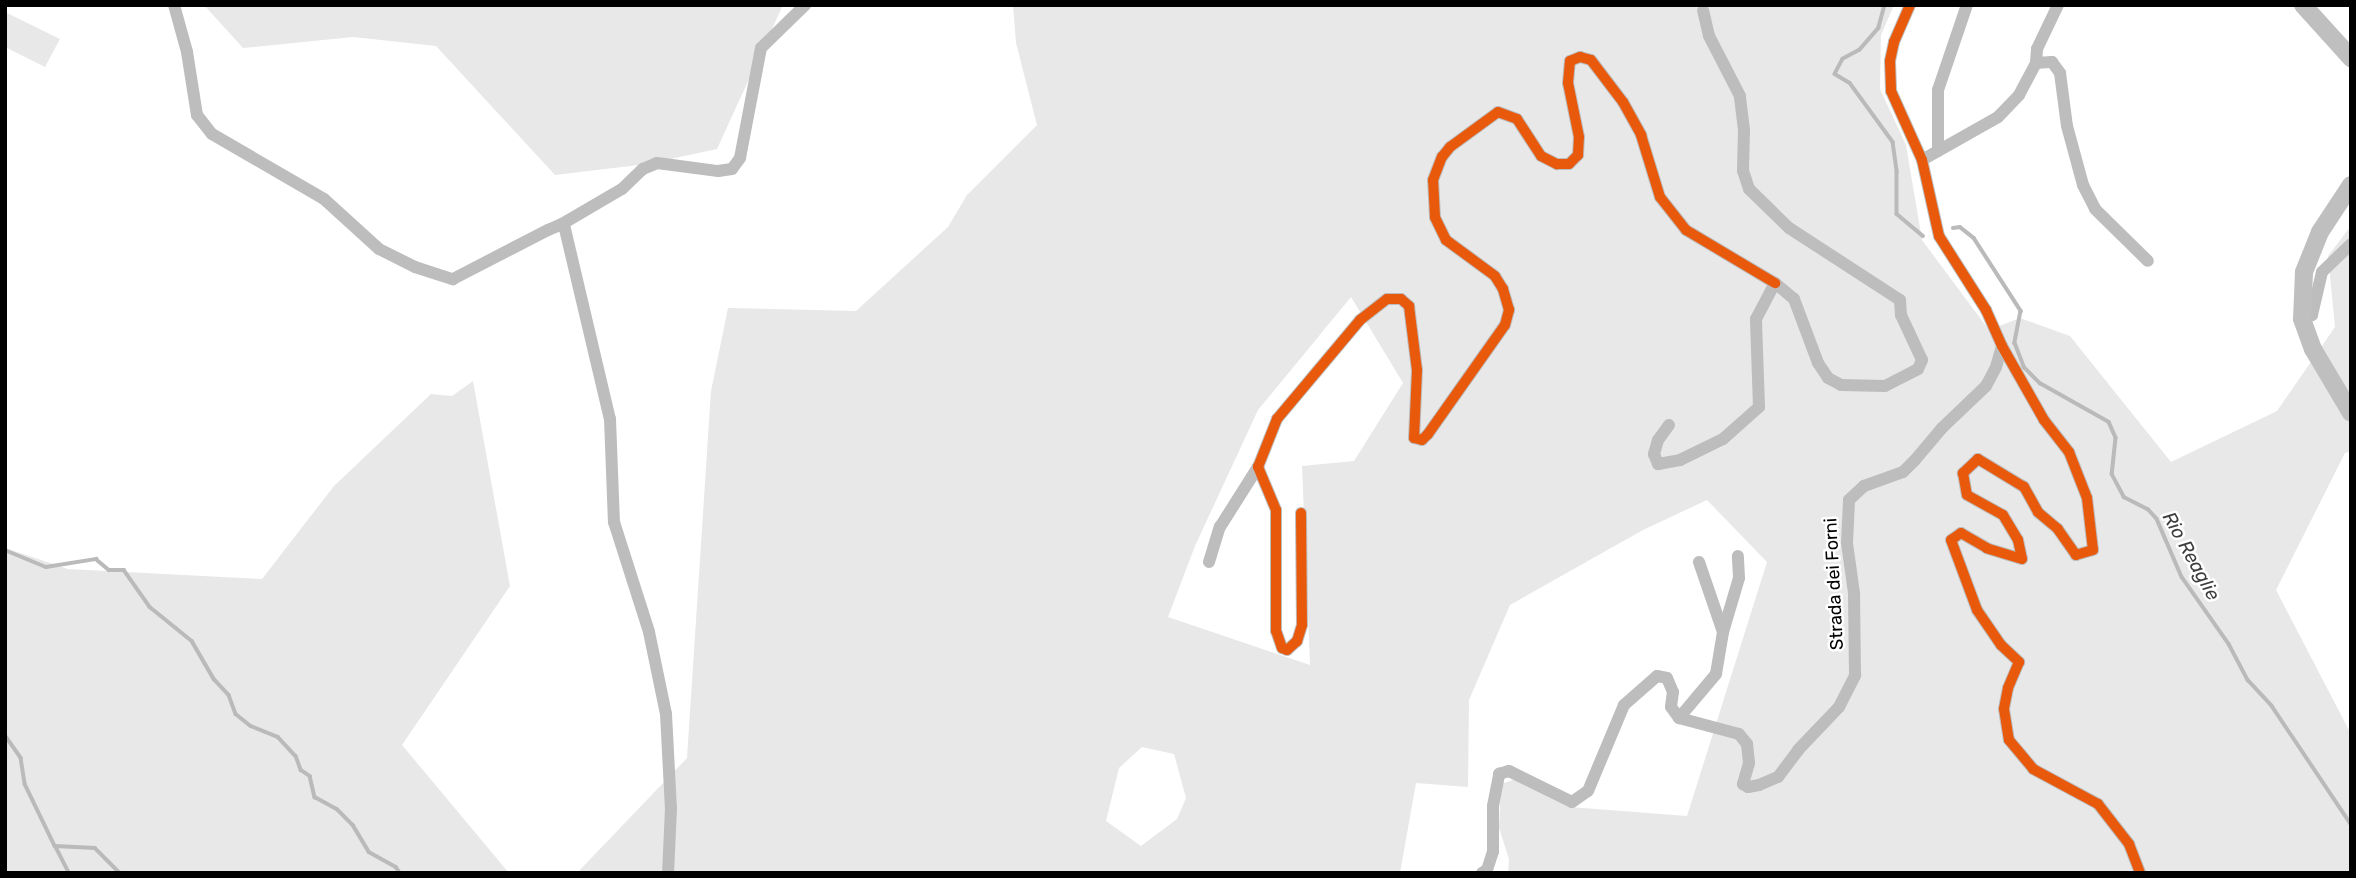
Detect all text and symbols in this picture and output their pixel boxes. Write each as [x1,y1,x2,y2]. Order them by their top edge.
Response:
water label: Rio Reaglie [2157,508,2225,604]
street label: Strada dei Forni [1820,517,1848,651]

